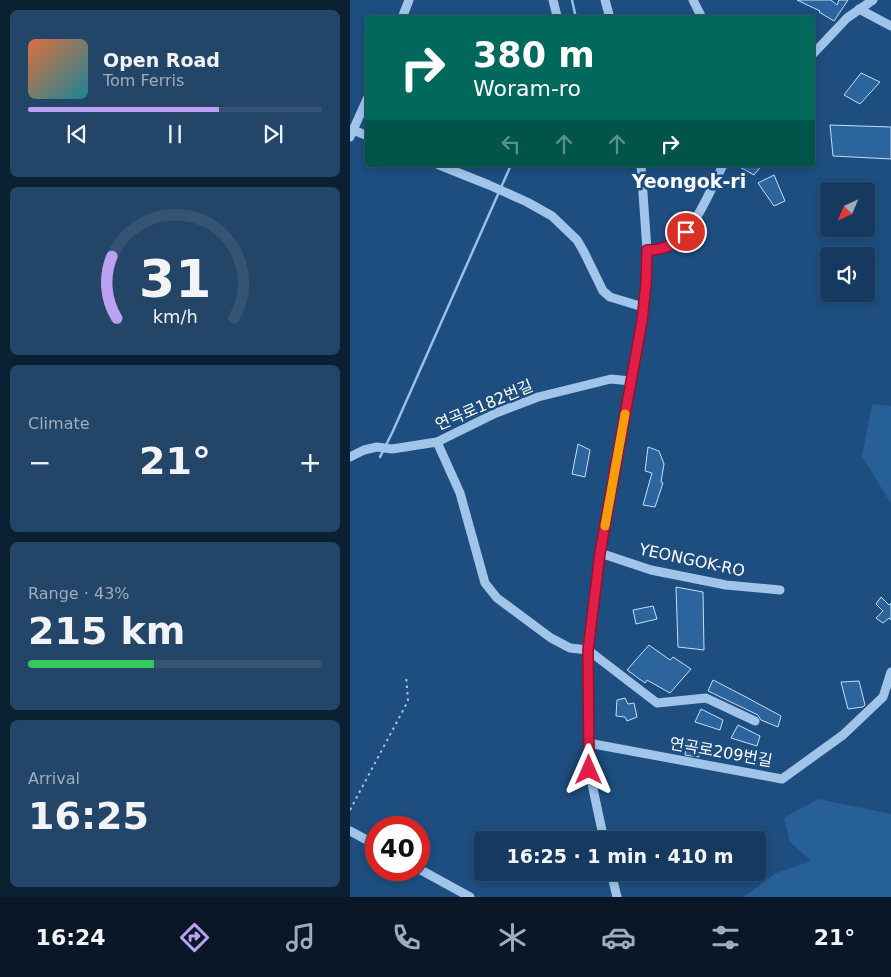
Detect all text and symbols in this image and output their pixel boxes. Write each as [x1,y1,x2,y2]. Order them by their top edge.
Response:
icon: right [390,35,455,100]
text: 380 m [473,35,595,75]
text: Open Road [103,49,220,71]
text: Tom Ferris [103,71,184,90]
text: Woram-ro [473,76,581,101]
icon: previous [63,120,91,148]
icon: pause [161,120,189,148]
icon: next [259,120,287,148]
icon: left [497,130,525,158]
icon: ahead [550,130,578,158]
icon: ahead [603,130,631,158]
icon: right [656,130,684,158]
district label: Yeongok-ri [631,170,746,192]
north arrow [820,182,875,238]
map controls [820,182,875,302]
pin [665,211,707,253]
icon: arrive [672,218,700,246]
button: sound [820,247,875,302]
text: 31 [139,249,211,309]
text: km/h [152,306,198,327]
street label: 연곡로182번길 [432,376,536,434]
text: Climate [28,414,90,433]
text: 21° [139,439,211,483]
text: − [28,446,51,479]
text: + [299,446,322,479]
street label: YEONGOK-RO [636,539,747,580]
text: Range · 43% [28,584,130,603]
text: 215 km [28,609,185,653]
street label: 연곡로209번길 [668,734,774,770]
position arrow [562,743,614,795]
text: Arrival [28,769,80,788]
text: 16:25 [28,794,149,838]
speed limit sign: 40 [365,816,430,881]
text: 16:25 · 1 min · 410 m [506,845,734,867]
icon: directions [177,920,212,955]
icon: music [283,920,318,955]
icon: phone [389,920,424,955]
icon: climate [495,920,530,955]
icon: car [601,920,636,955]
icon: filters [708,920,743,955]
text: 16:24 [36,925,106,950]
text: 21° [814,925,855,950]

